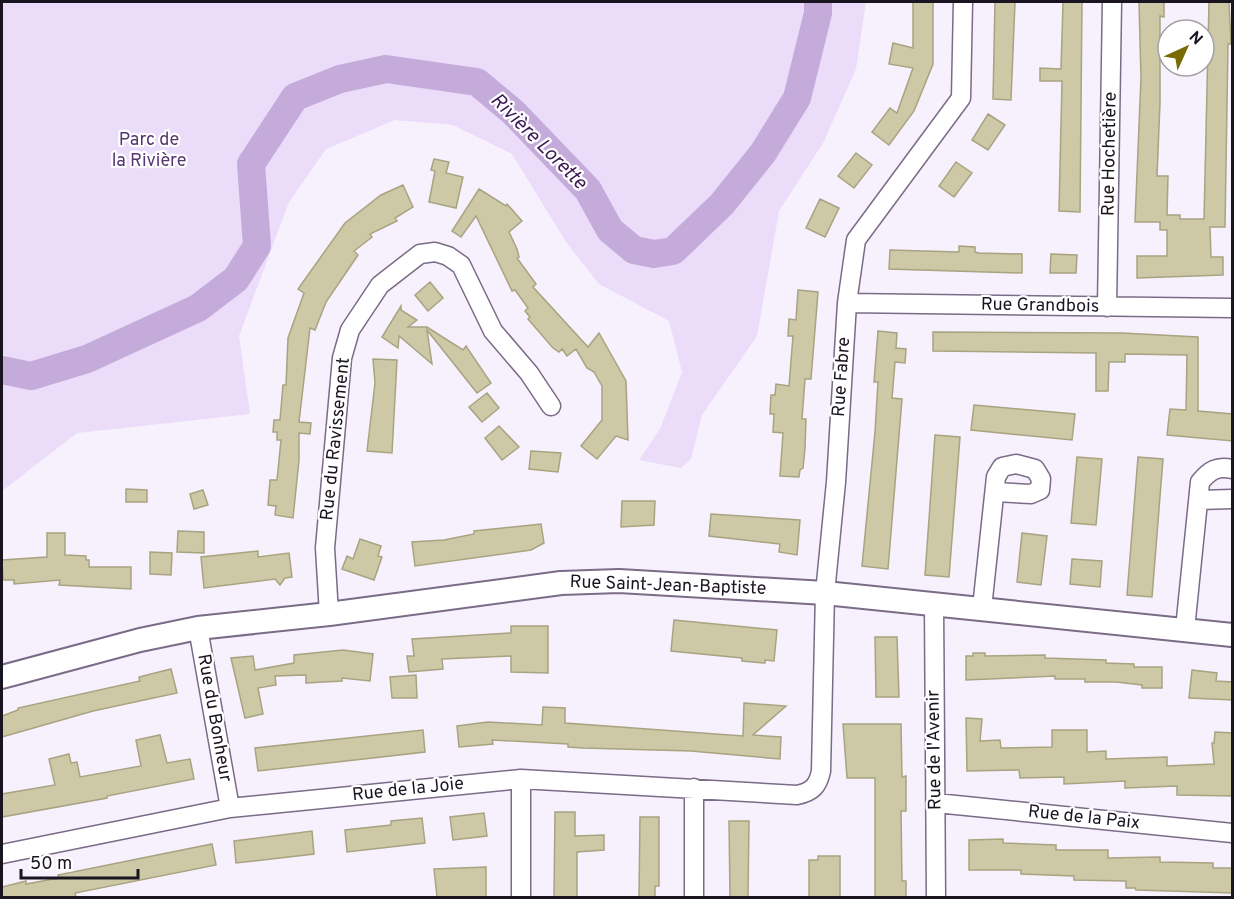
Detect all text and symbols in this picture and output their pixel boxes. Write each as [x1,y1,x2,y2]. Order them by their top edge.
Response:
north arrow [1156,18,1216,78]
text: N [1184,28,1206,50]
water label: Rivière Lorette [484,88,592,196]
street label: Rue Hochetière [1097,92,1123,216]
park label: Parc de la Rivière [112,129,186,173]
street label: Rue Grandbois [981,293,1099,319]
street label: Rue Fabre [828,336,856,418]
street label: Rue du Ravissement [316,356,356,522]
street label: Rue Saint-Jean-Baptiste [569,571,767,601]
street label: Rue du Bonheur [191,652,237,784]
street label: Rue de l'Avenir [922,690,948,810]
street label: Rue de la Joie [351,773,465,807]
street label: Rue de la Paix [1027,801,1141,835]
scale bar [21,842,138,880]
text: 50 m [30,853,72,876]

